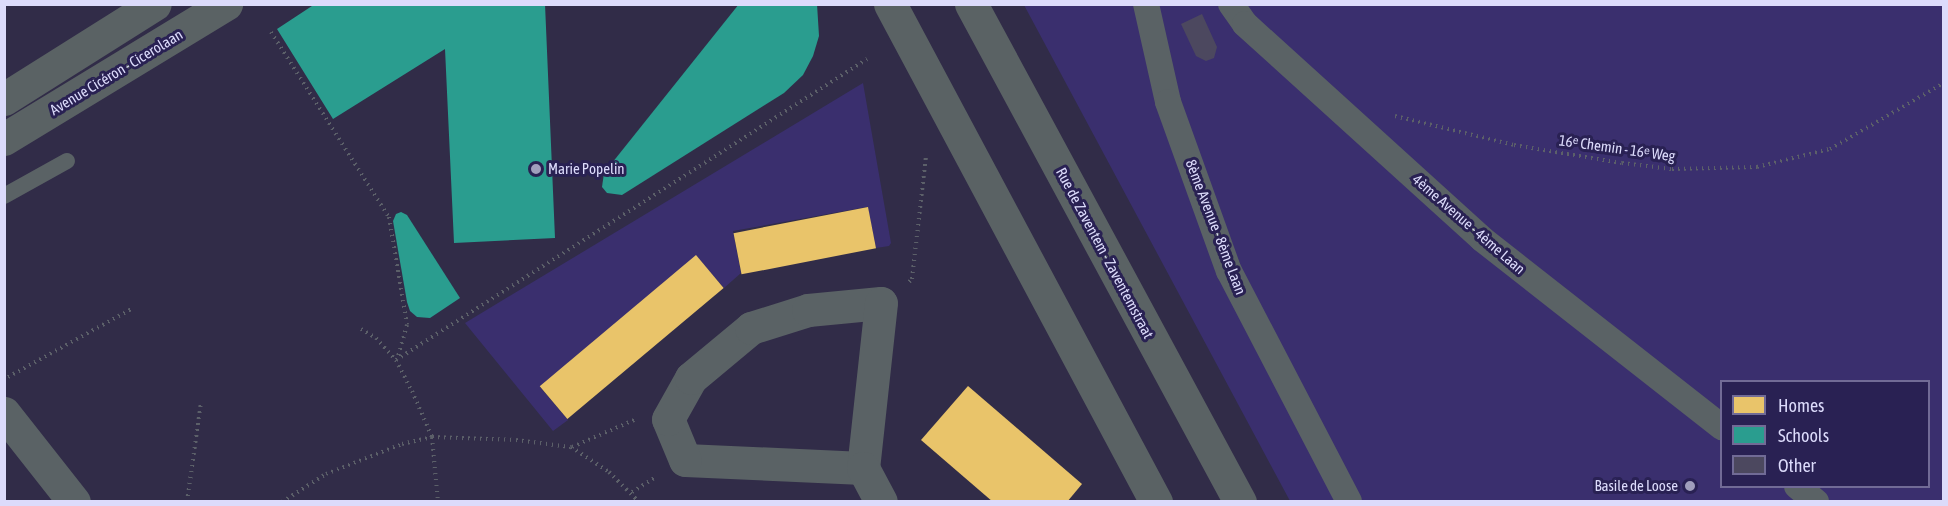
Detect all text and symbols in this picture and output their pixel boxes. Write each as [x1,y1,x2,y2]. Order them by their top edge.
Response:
street label: Avenue Cicéron - Cicerolaan [46,25,186,119]
street label: 16ᵉ Chemin - 16ᵉ Weg [1558,131,1676,165]
street label: 8ème Avenue - 8ème Laan [1182,157,1250,297]
place label: Marie Popelin [548,160,625,178]
marker: Marie Popelin [529,162,543,176]
street label: Rue de Zaventem - Zaventemstraat [1052,165,1158,341]
street label: 4ème Avenue - 4ème Laan [1409,170,1529,278]
legend [1720,380,1930,488]
text: Homes [1778,395,1824,416]
text: Schools [1778,425,1829,446]
text: Other [1778,455,1816,476]
place label: Basile de Loose [1594,477,1678,495]
marker: Basile de Loose [1683,479,1697,493]

